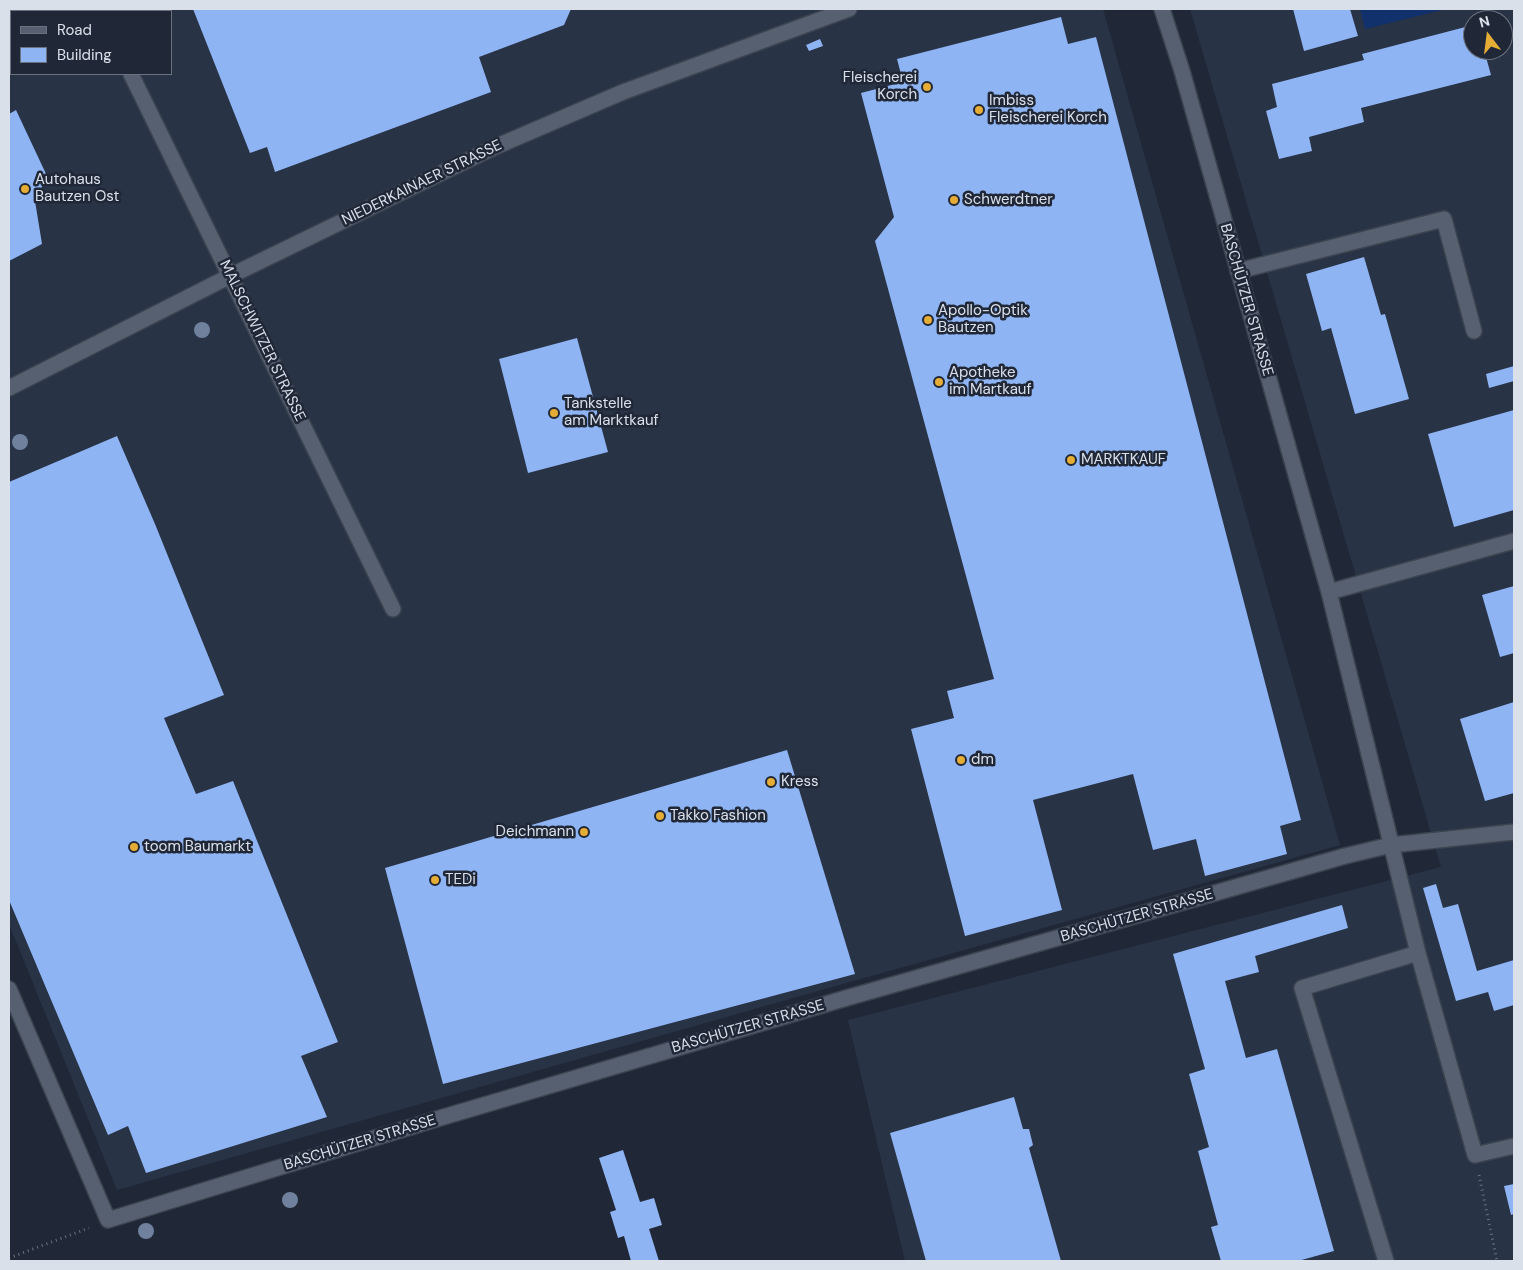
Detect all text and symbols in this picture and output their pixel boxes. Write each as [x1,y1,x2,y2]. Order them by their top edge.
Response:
legend [10,10,172,75]
north arrow [1463,10,1513,60]
text: N [1477,11,1492,31]
text: Road [57,20,92,40]
text: Building [57,45,112,65]
place label: Fleischerei Korch [843,69,917,104]
marker: Fleischerei Korch [921,81,933,93]
place label: Imbiss Fleischerei Korch [989,92,1107,127]
marker: Imbiss Fleischerei Korch [973,104,985,116]
street label: NIEDERKAINAER STRASSE [339,136,505,230]
place label: Autohaus Bautzen Ost [35,171,119,206]
marker: Autohaus Bautzen Ost [19,183,31,195]
place label: Schwerdtner [964,191,1053,209]
marker: Schwerdtner [948,194,960,206]
street label: BASCHÜTZER STRASSE [1216,222,1276,378]
street label: MALSCHWITZER STRASSE [215,257,309,425]
place label: Apollo-Optik Bautzen [938,302,1028,337]
marker: Apollo-Optik Bautzen [922,314,934,326]
place label: Apotheke im Martkauf [949,364,1032,399]
marker: Apotheke im Martkauf [933,376,945,388]
place label: Tankstelle am Marktkauf [564,395,659,430]
marker: Tankstelle am Marktkauf [548,407,560,419]
place label: MARKTKAUF [1081,451,1166,469]
marker: MARKTKAUF [1065,454,1077,466]
place label: dm [971,751,994,769]
marker: dm [955,754,967,766]
place label: Kress [781,773,819,791]
marker: Kress [765,776,777,788]
place label: Takko Fashion [670,807,766,825]
marker: Takko Fashion [654,810,666,822]
place label: Deichmann [496,823,574,841]
marker: Deichmann [578,826,590,838]
place label: toom Baumarkt [144,838,251,856]
marker: toom Baumarkt [128,841,140,853]
place label: TEDi [445,871,476,889]
marker: TEDi [429,874,441,886]
street label: BASCHÜTZER STRASSE [1059,886,1215,946]
street label: BASCHÜTZER STRASSE [670,997,826,1057]
street label: BASCHÜTZER STRASSE [282,1111,438,1175]

